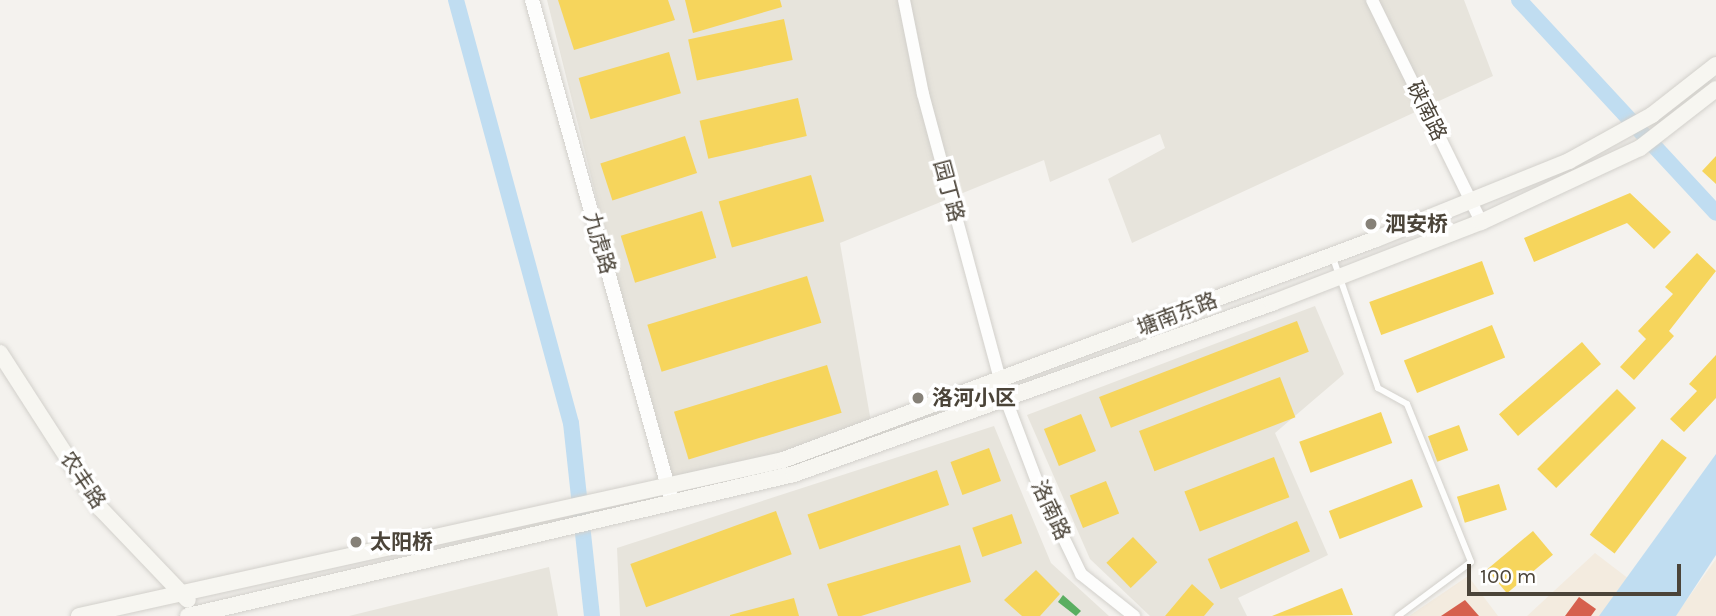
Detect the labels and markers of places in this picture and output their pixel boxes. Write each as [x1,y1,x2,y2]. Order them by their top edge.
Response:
place label: 泗安桥 [1385,211,1448,237]
marker: 泗安桥 [1363,216,1379,232]
place label: 洛河小区 [932,385,1016,411]
marker: 洛河小区 [910,390,926,406]
place label: 太阳桥 [370,529,433,555]
marker: 太阳桥 [348,534,364,550]

